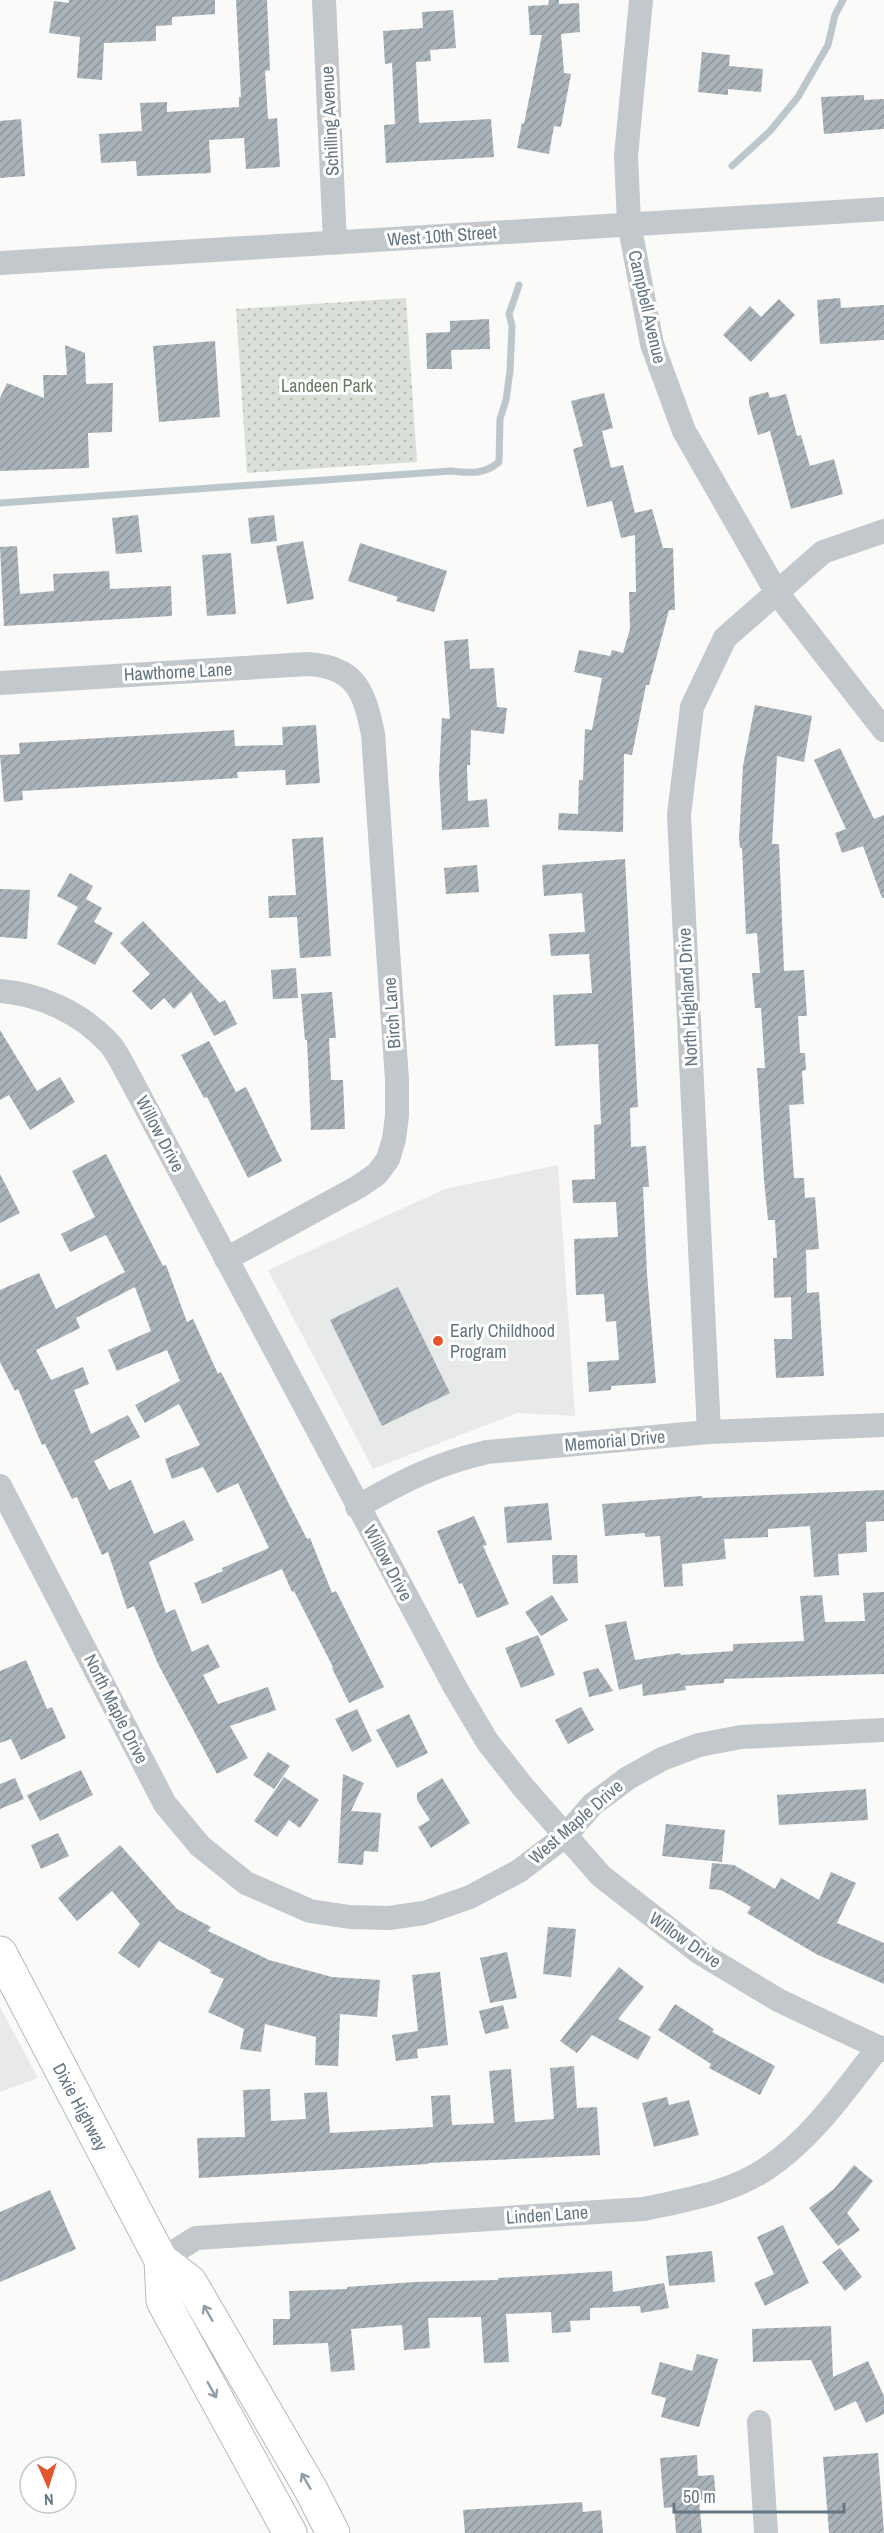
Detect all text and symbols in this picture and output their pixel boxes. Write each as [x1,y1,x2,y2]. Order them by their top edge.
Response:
street label: Schilling Avenue [314,66,345,176]
street label: West 10th Street [386,219,498,252]
street label: Campbell Avenue [622,248,673,366]
park label: Landeen Park [281,373,374,398]
street label: Hawthorne Lane [123,656,233,687]
street label: North Highland Drive [671,927,704,1067]
street label: Birch Lane [377,977,406,1050]
street label: Willow Drive [130,1091,191,1176]
place label: Early Childhood Program [450,1318,555,1364]
marker: Early Childhood Program [431,1334,445,1348]
street label: Memorial Drive [564,1424,666,1457]
street label: Willow Drive [358,1520,419,1605]
street label: North Maple Drive [78,1650,155,1768]
street label: West Maple Drive [523,1774,628,1869]
street label: Willow Drive [644,1906,726,1974]
street label: Dixie Highway [47,2059,114,2156]
street label: Linden Lane [505,2199,589,2230]
one-way arrow [202,2304,213,2322]
one-way arrow [206,2381,218,2398]
north arrow [18,2455,78,2515]
one-way arrow [299,2473,311,2490]
scale bar [674,2476,844,2514]
text: 50 m [683,2484,716,2509]
text: N [43,2489,54,2511]

